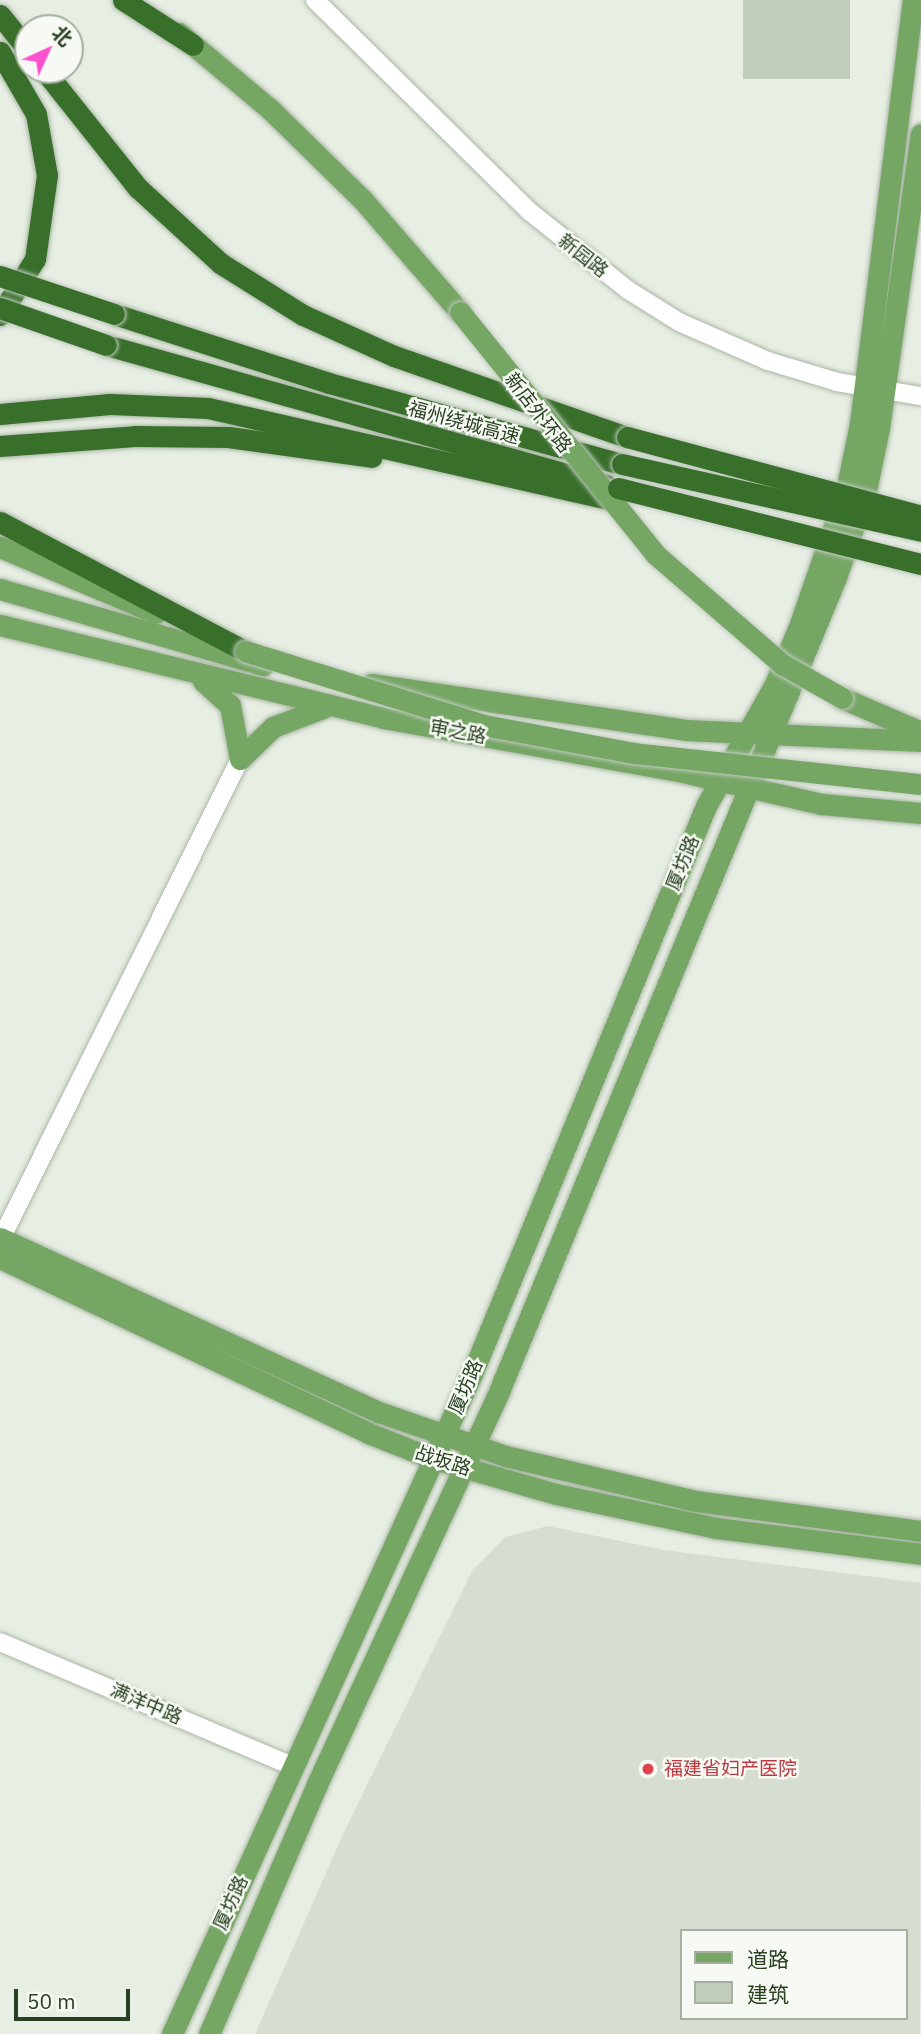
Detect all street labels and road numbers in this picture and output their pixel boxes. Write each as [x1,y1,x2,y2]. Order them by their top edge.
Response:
street label: 新园路 [554,229,612,283]
street label: 新店外环路 [500,369,576,457]
street label: 福州绕城高速 [406,397,522,449]
street label: 审之路 [428,715,488,749]
street label: 厦坊路 [662,832,704,894]
street label: 厦坊路 [444,1356,488,1418]
street label: 战坂路 [412,1441,474,1481]
street label: 满洋中路 [107,1679,185,1729]
street label: 厦坊路 [209,1872,253,1934]

